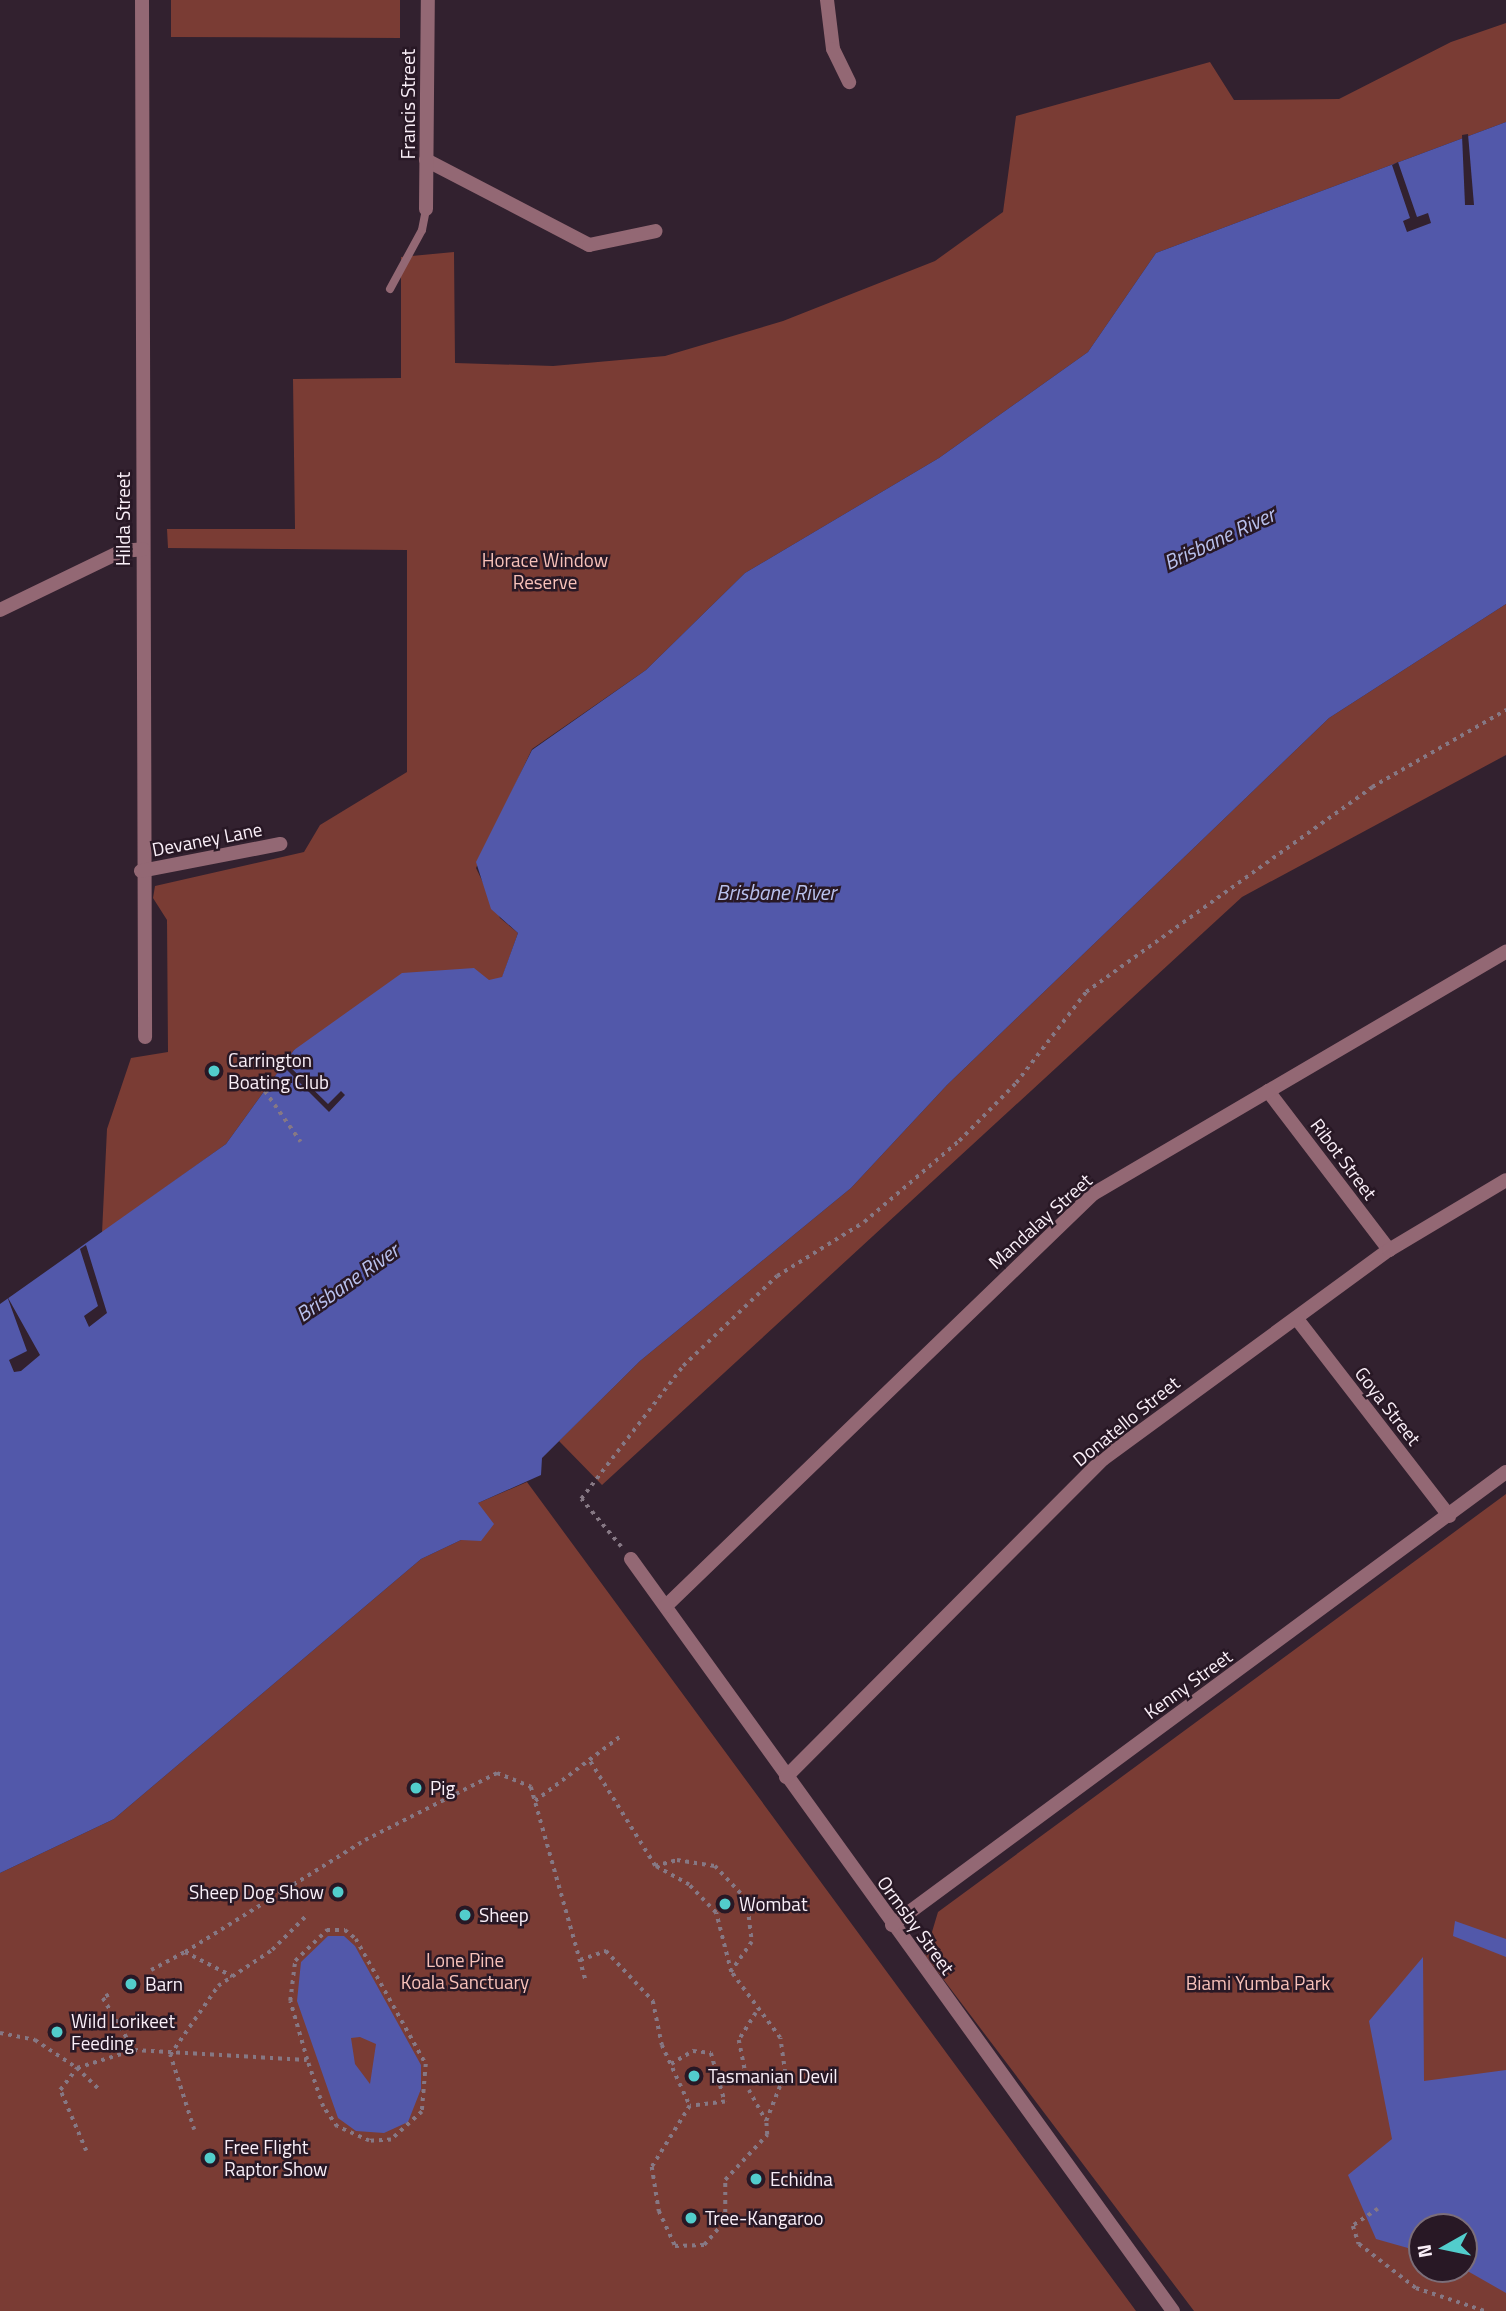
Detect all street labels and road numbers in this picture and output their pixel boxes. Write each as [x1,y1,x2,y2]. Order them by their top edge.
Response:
street label: Francis Street [397,49,419,159]
street label: Hilda Street [112,472,134,566]
street label: Devaney Lane [150,817,264,861]
street label: Ribot Street [1306,1114,1382,1204]
street label: Mandalay Street [984,1169,1096,1273]
street label: Goya Street [1350,1362,1426,1450]
street label: Donatello Street [1068,1371,1184,1471]
street label: Kenny Street [1140,1645,1236,1723]
street label: Ormsby Street [873,1871,959,1979]

